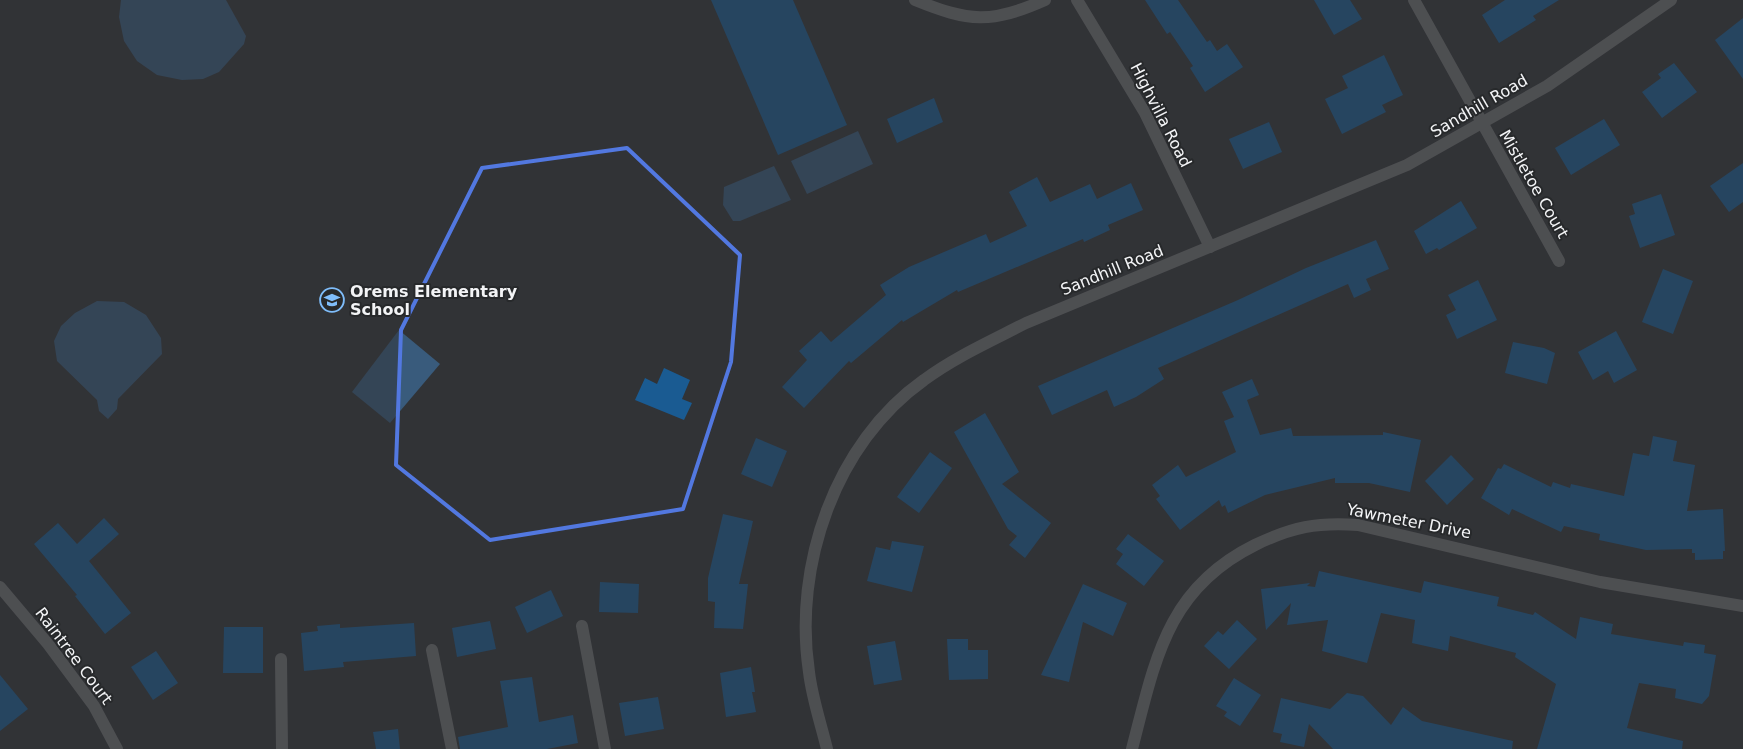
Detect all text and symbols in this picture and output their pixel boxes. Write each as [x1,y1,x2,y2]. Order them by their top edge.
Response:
street label: Highvilla Road [1127,60,1195,170]
street label: Sandhill Road [1427,71,1531,141]
street label: Mistletoe Court [1495,126,1573,242]
street label: Sandhill Road [1058,241,1166,299]
place label: Orems Elementary School [350,282,518,319]
school or university icon: Orems Elementary School [319,287,345,313]
street label: Yawmeter Drive [1344,499,1473,542]
street label: Raintree Court [31,604,117,708]

